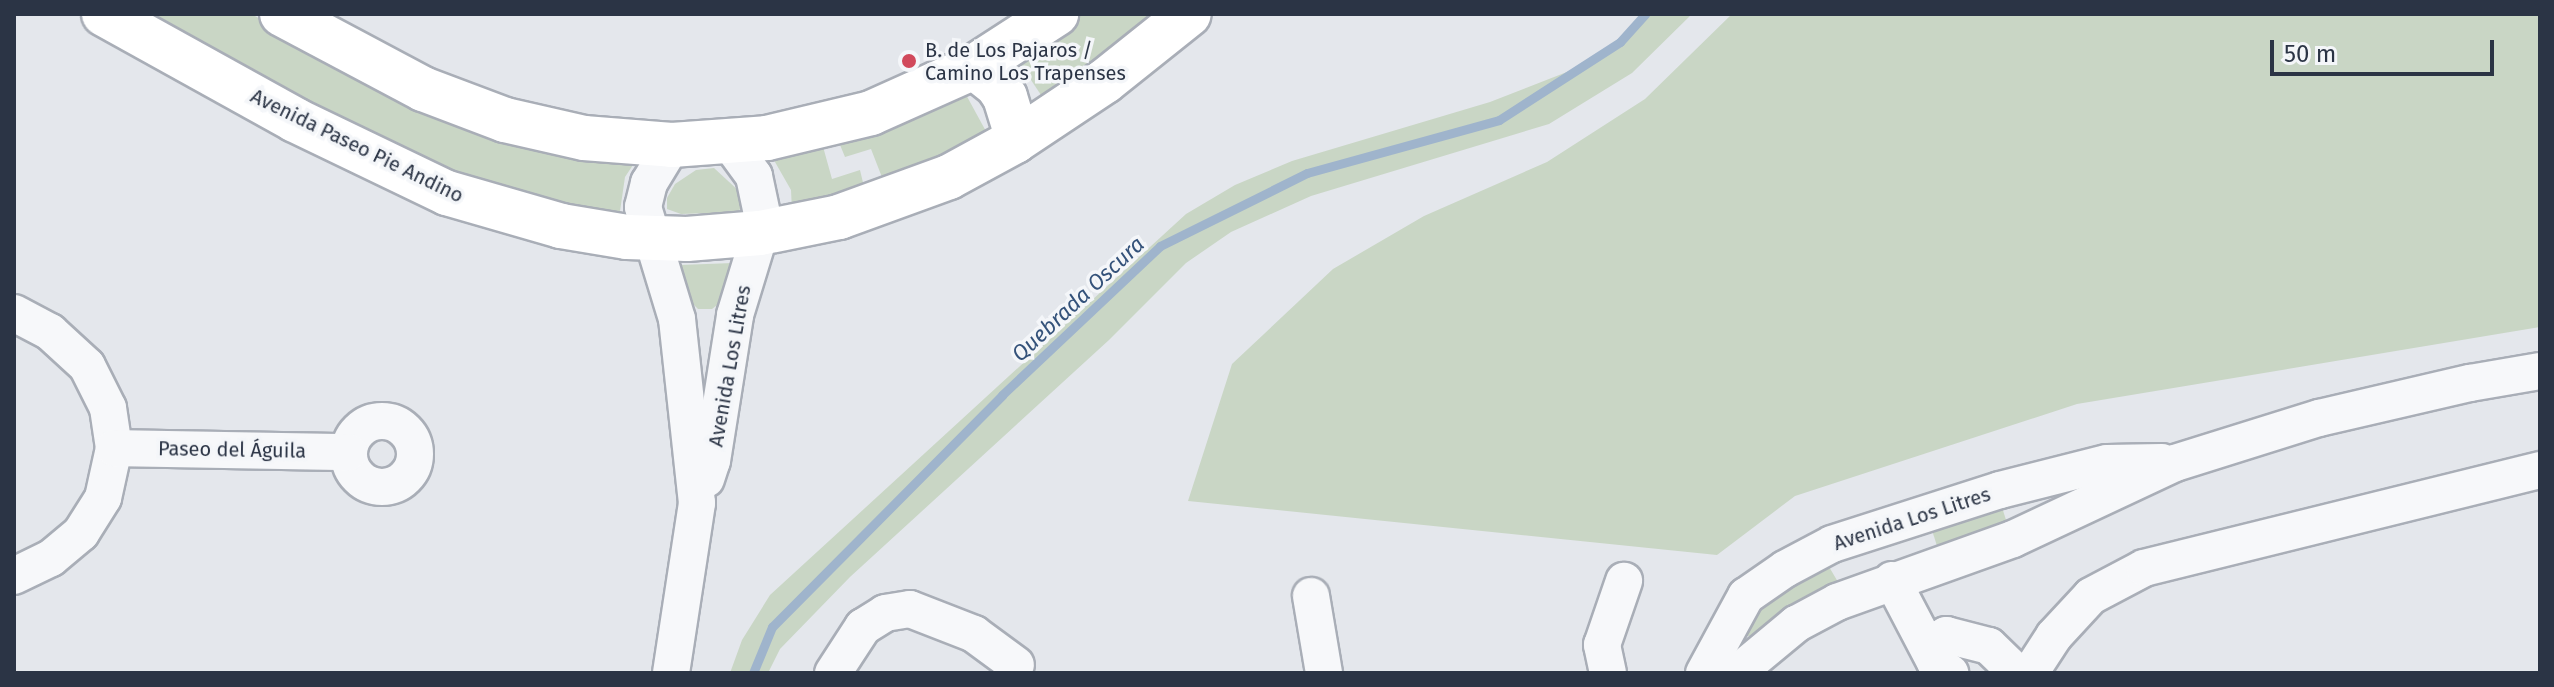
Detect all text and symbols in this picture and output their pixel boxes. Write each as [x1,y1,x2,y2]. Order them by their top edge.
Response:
scale bar [2274,24,2498,74]
place label: B. de Los Pajaros / Camino Los Trapenses [925,38,1126,85]
text: 50 m [2284,40,2336,68]
marker: B. de Los Pajaros / Camino Los Trapenses [900,52,918,70]
street label: Avenida Paseo Pie Andino [247,84,467,208]
water label: Quebrada Oscura [1006,231,1150,367]
street label: Avenida Los Litres [704,283,756,449]
street label: Paseo del Águila [158,437,306,463]
street label: Avenida Los Litres [1831,482,1993,556]

